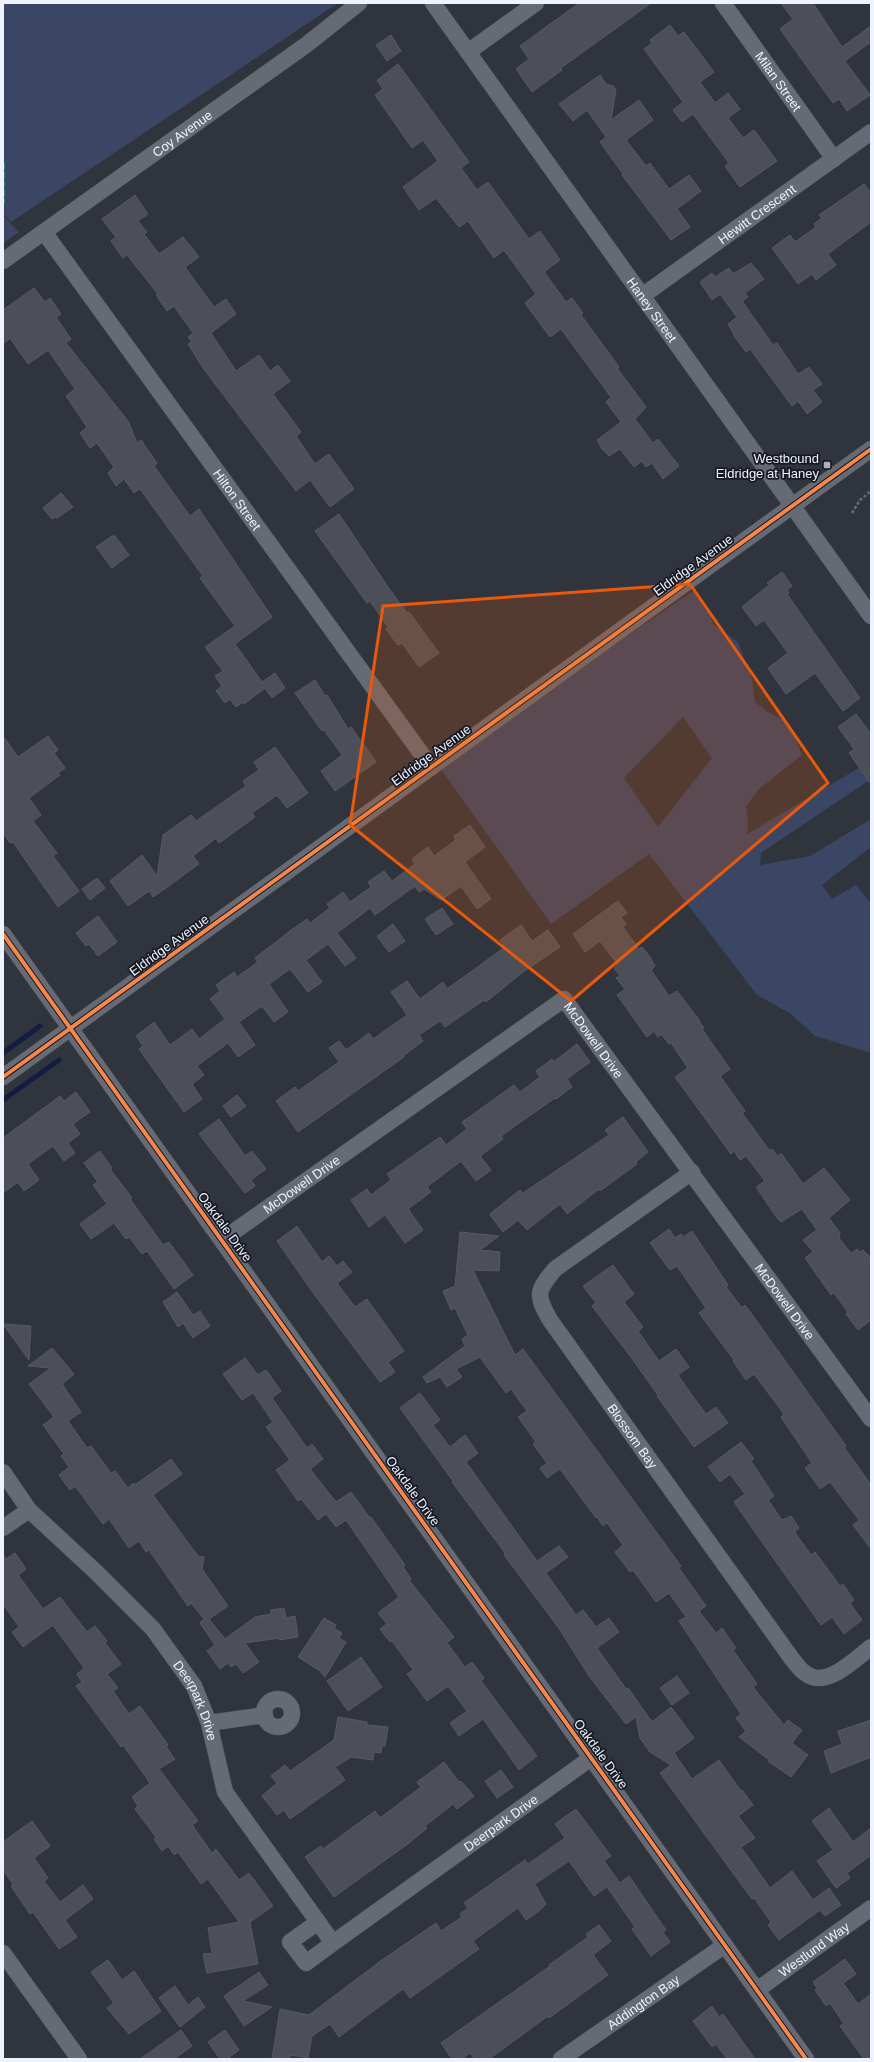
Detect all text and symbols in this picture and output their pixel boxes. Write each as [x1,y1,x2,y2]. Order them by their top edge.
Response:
street label: Milan Street [752,49,805,114]
street label: Coy Avenue [149,107,215,160]
street label: Hewitt Crescent [715,181,799,247]
street label: Haney Street [624,274,681,345]
place label: Westbound Eldridge at Haney [716,451,819,481]
marker: Westbound Eldridge at Haney [822,460,832,470]
street label: Hilton Street [210,466,265,533]
street label: Eldridge Avenue [650,531,736,599]
street label: Eldridge Avenue [388,721,474,789]
street label: Eldridge Avenue [126,911,212,979]
street label: McDowell Drive [561,999,627,1081]
street label: McDowell Drive [260,1152,343,1216]
street label: Oakdale Drive [195,1189,255,1265]
street label: McDowell Drive [752,1261,818,1342]
street label: Blossom Bay [605,1401,661,1472]
street label: Oakdale Drive [383,1453,443,1529]
street label: Deerpark Drive [170,1657,220,1742]
street label: Oakdale Drive [571,1716,631,1792]
street label: Deerpark Drive [461,1791,541,1854]
street label: Westlund Way [776,1918,852,1979]
street label: Addington Bay [604,1971,683,2032]

